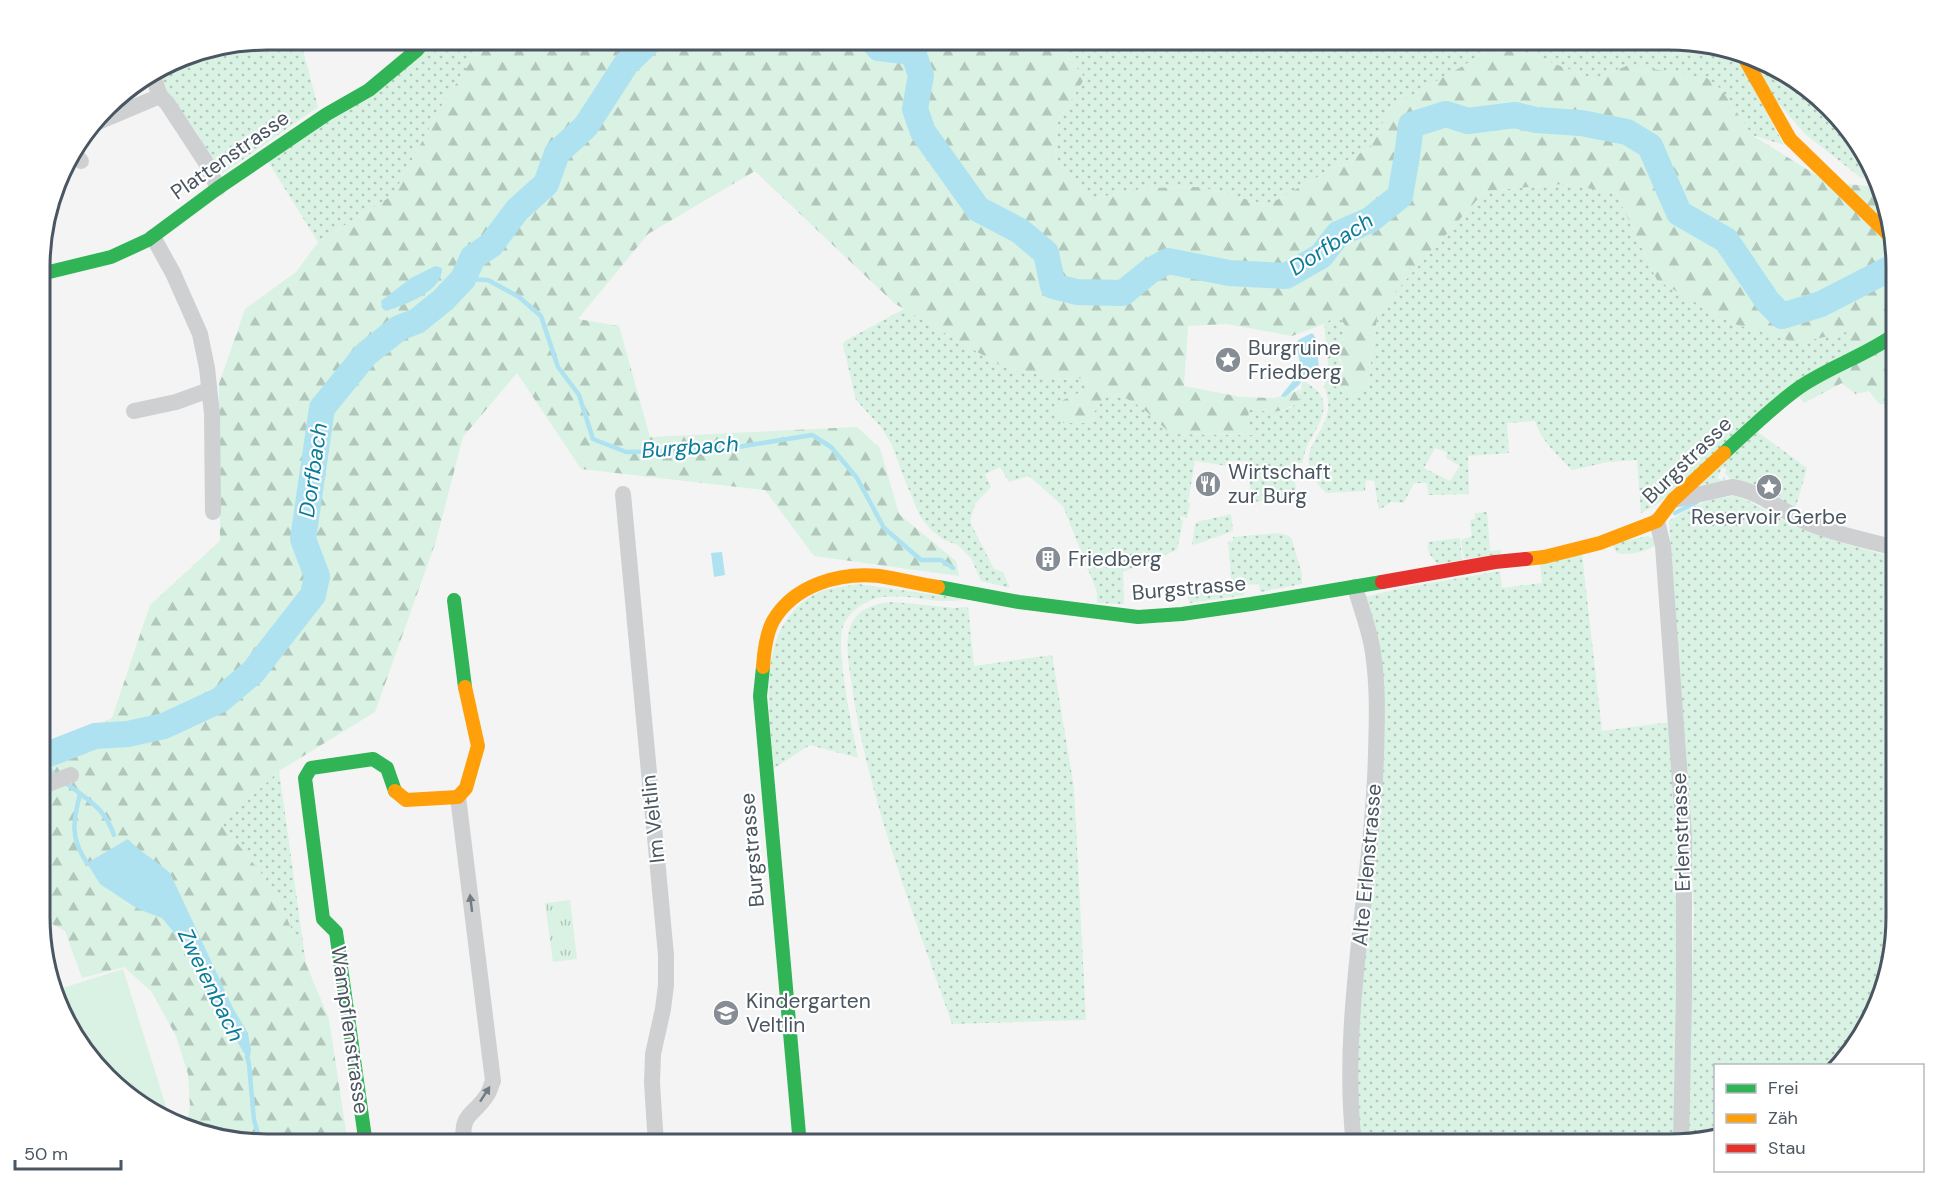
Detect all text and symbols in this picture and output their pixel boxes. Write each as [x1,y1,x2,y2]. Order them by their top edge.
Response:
street label: Plattenstrasse [165,104,295,206]
water label: Dorfbach [1283,206,1379,282]
place label: Burgruine Friedberg [1248,334,1342,386]
place icon: Burgruine Friedberg [1213,345,1243,375]
street label: Burgstrasse [1636,410,1738,510]
water label: Dorfbach [292,421,334,519]
water label: Burgbach [640,429,740,465]
place label: Wirtschaft zur Burg [1228,458,1331,510]
restaurant icon: Wirtschaft zur Burg [1193,469,1223,499]
place icon: Reservoir Gerbe [1754,472,1784,502]
place label: Reservoir Gerbe [1691,503,1847,531]
building icon: Friedberg [1033,544,1063,574]
place label: Friedberg [1068,545,1162,573]
street label: Burgstrasse [1131,569,1247,607]
street label: Erlenstrasse [1665,772,1697,892]
street label: Im Veltlin [634,774,672,864]
street label: Alte Erlenstrasse [1346,783,1388,947]
street label: Burgstrasse [733,792,771,908]
one-way arrow [466,893,476,912]
water label: Zweienbach [171,924,251,1046]
street label: Wampflenstrasse [324,944,376,1116]
place label: Kindergarten Veltlin [746,987,871,1039]
school or university icon: Kindergarten Veltlin [711,998,741,1028]
legend [1714,1064,1924,1172]
text: Frei [1768,1076,1799,1100]
one-way arrow [480,1086,491,1102]
text: Zäh [1768,1106,1798,1130]
scale bar [15,1133,122,1171]
text: Stau [1768,1136,1806,1160]
text: 50 m [24,1142,68,1166]

